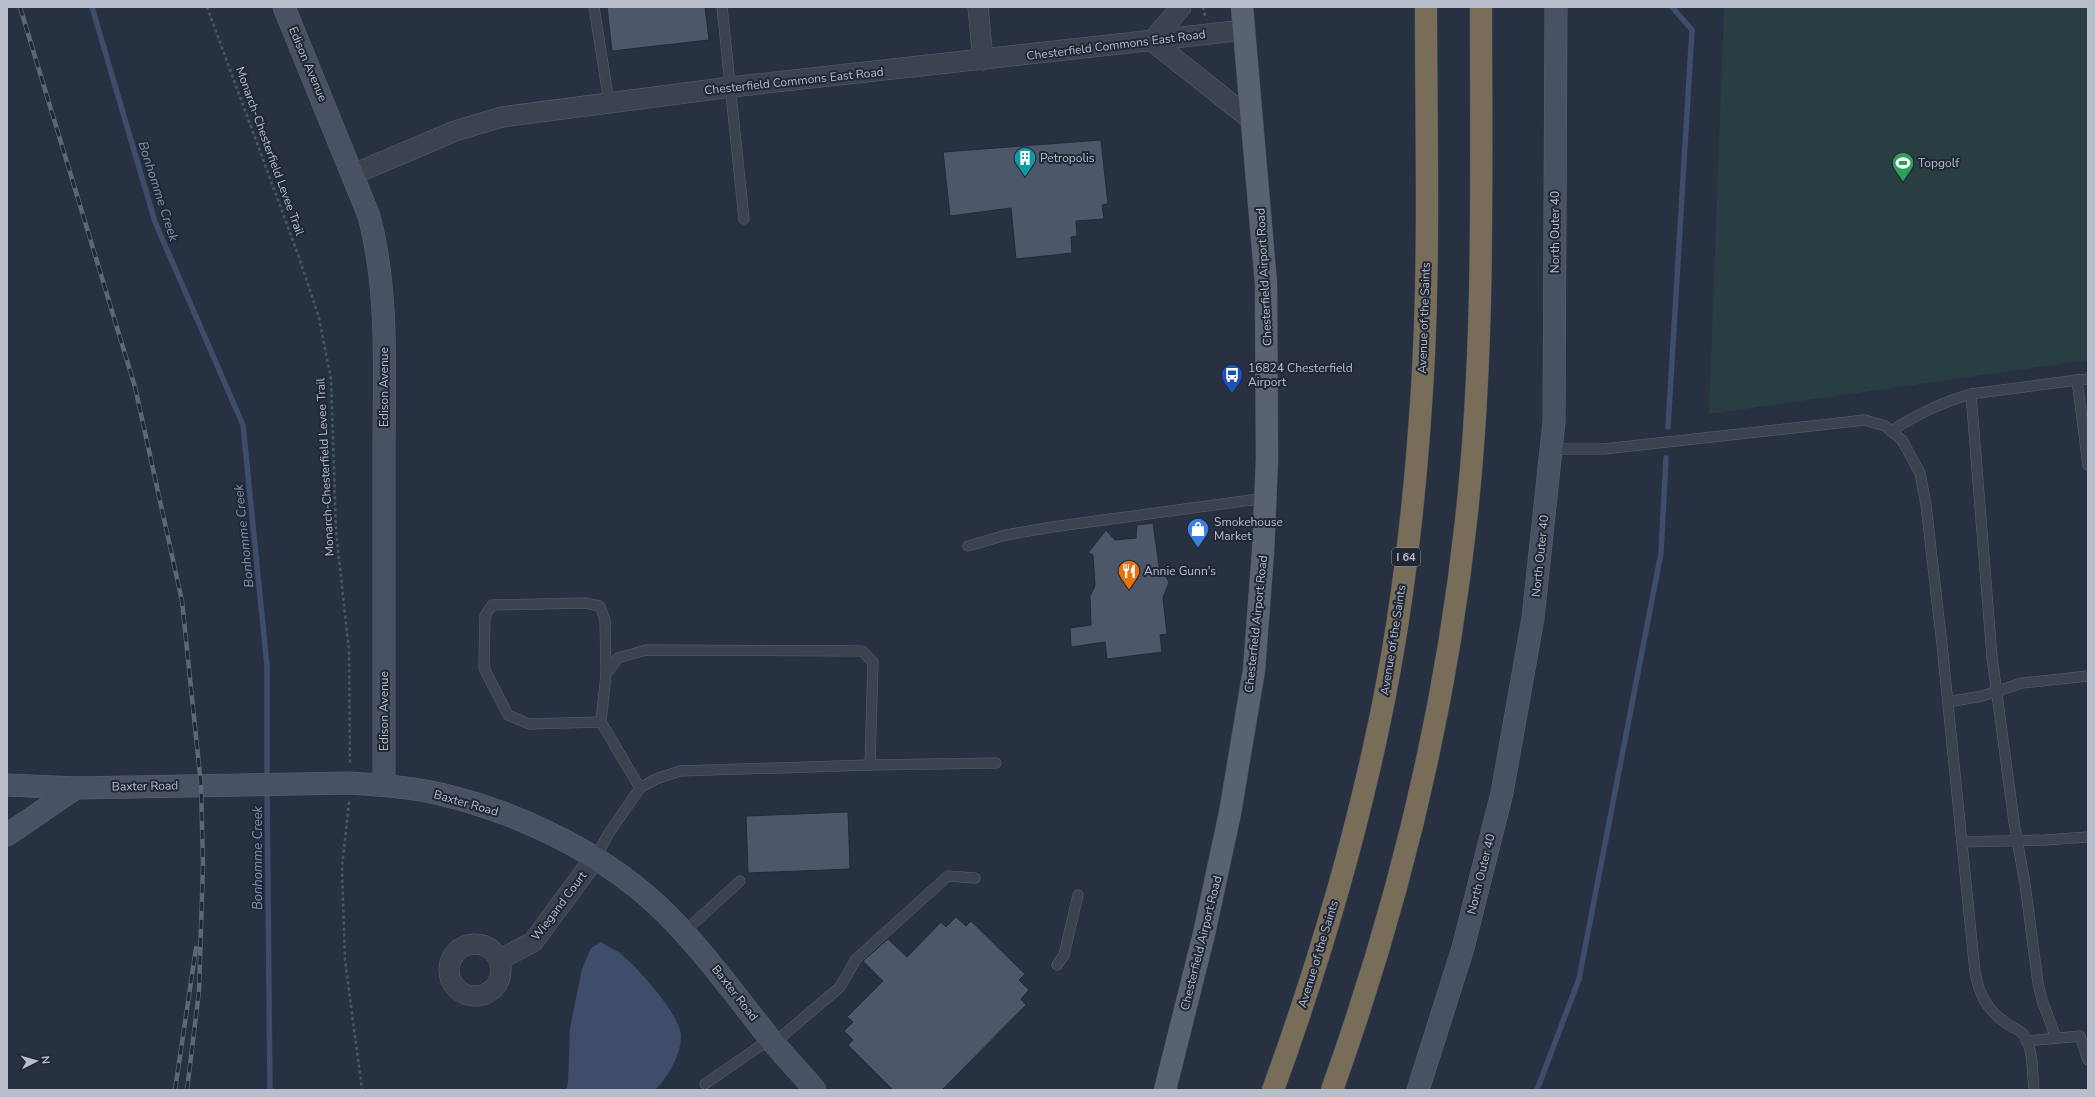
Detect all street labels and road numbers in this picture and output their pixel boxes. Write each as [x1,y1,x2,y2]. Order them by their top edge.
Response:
street label: Edison Avenue [285,24,331,104]
street label: Chesterfield Commons East Road [1026,26,1206,64]
street label: Monarch-Chesterfield Levee Trail [232,64,308,238]
street label: Chesterfield Commons East Road [704,64,884,98]
street label: North Outer 40 [1547,191,1563,273]
street label: Chesterfield Airport Road [1252,208,1276,346]
street label: Avenue of the Saints [1414,262,1434,374]
street label: Edison Avenue [376,347,392,427]
street label: Monarch-Chesterfield Levee Trail [312,377,338,557]
street label: North Outer 40 [1528,514,1552,598]
road number: I 64 [1392,548,1420,566]
street label: Chesterfield Airport Road [1241,554,1271,694]
street label: Avenue of the Saints [1376,584,1410,696]
street label: Edison Avenue [376,671,392,751]
street label: Baxter Road [112,777,178,795]
street label: Baxter Road [432,786,500,820]
street label: North Outer 40 [1463,832,1499,916]
street label: Wiegand Court [528,868,591,944]
street label: Chesterfield Airport Road [1177,874,1225,1012]
street label: Avenue of the Saints [1294,898,1342,1010]
street label: Baxter Road [708,962,762,1024]

